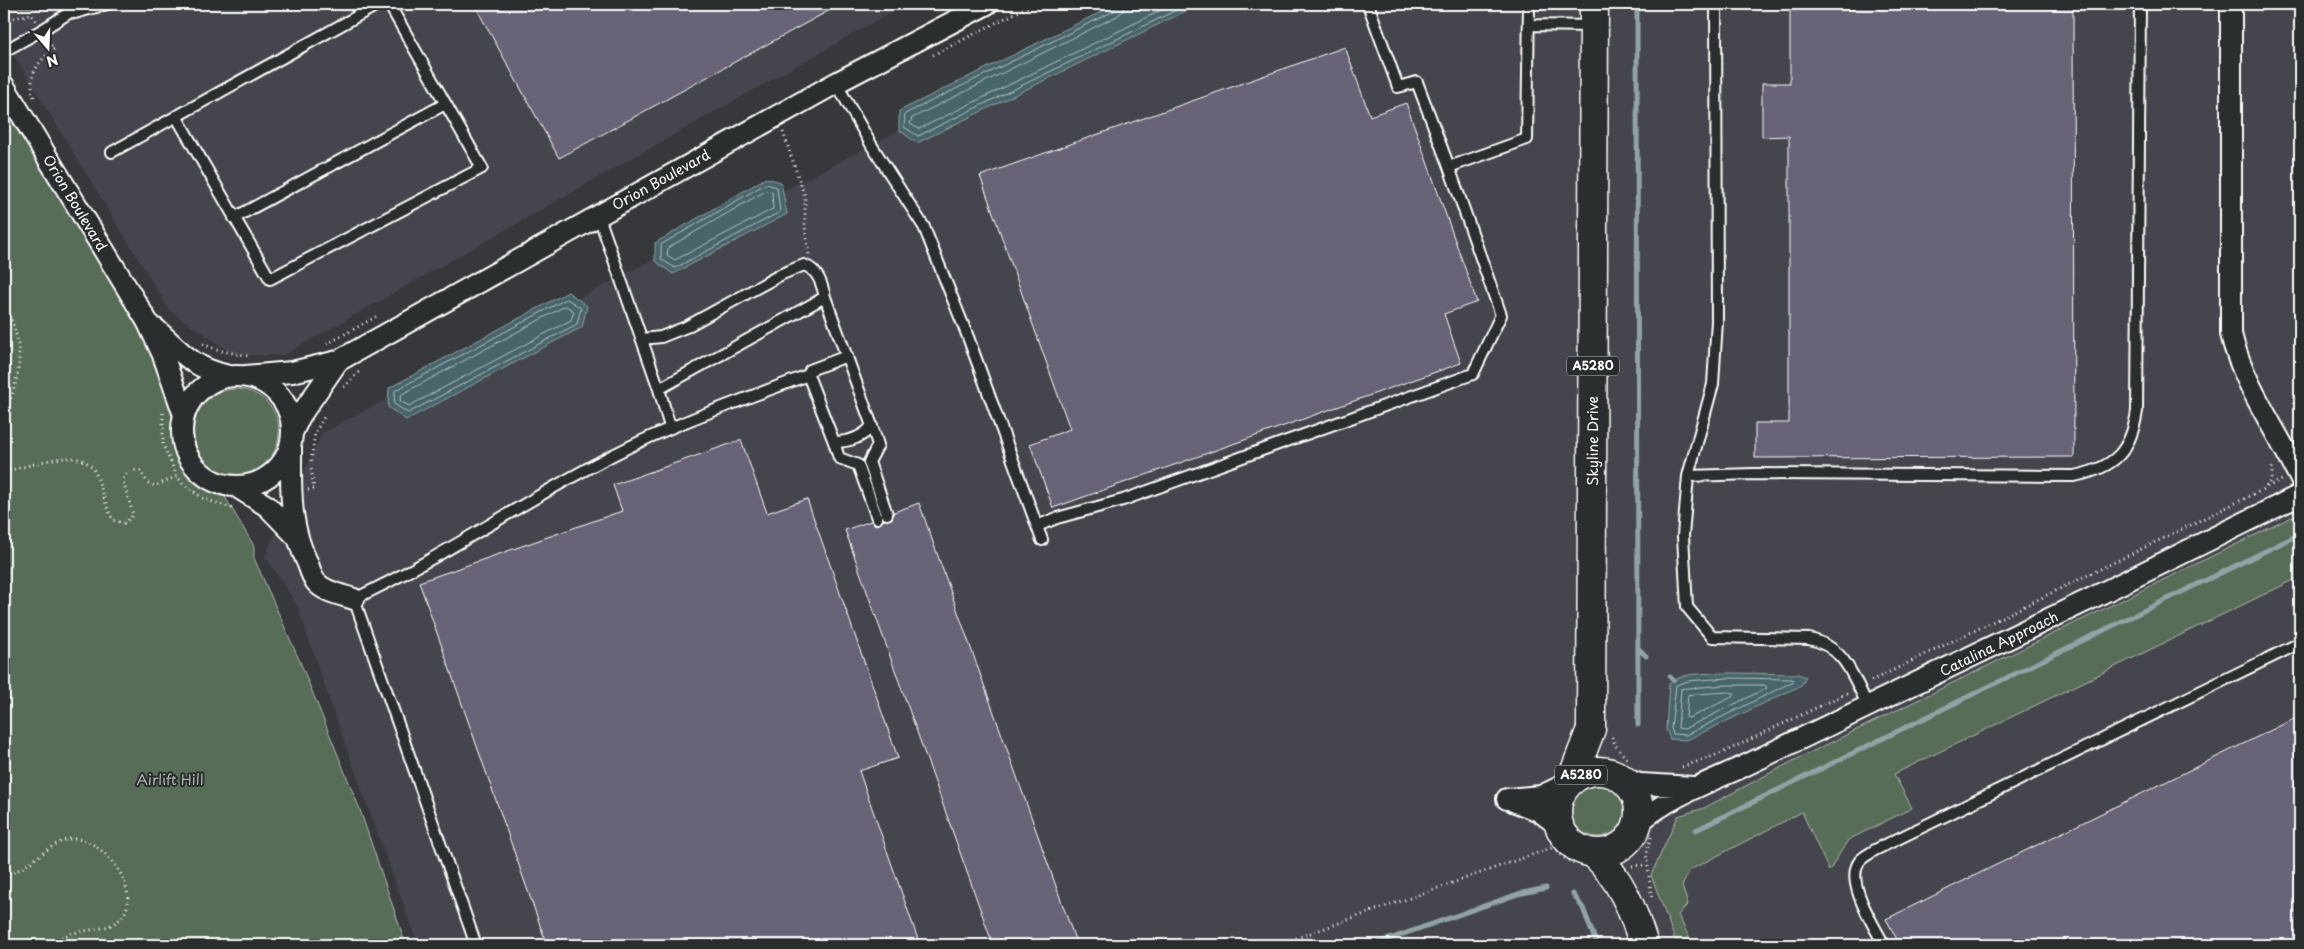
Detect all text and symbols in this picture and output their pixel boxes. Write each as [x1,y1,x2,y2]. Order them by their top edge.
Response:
north arrow [22,22,72,72]
text: N [44,49,61,72]
street label: Orion Boulevard [608,144,714,215]
street label: Orion Boulevard [38,151,113,255]
road number: A5280 [1567,356,1619,376]
street label: Skyline Drive [1582,396,1603,486]
street label: Catalina Approach [1936,606,2061,681]
road number: A5280 [1555,766,1607,784]
park label: Airlift Hill [136,769,204,790]

